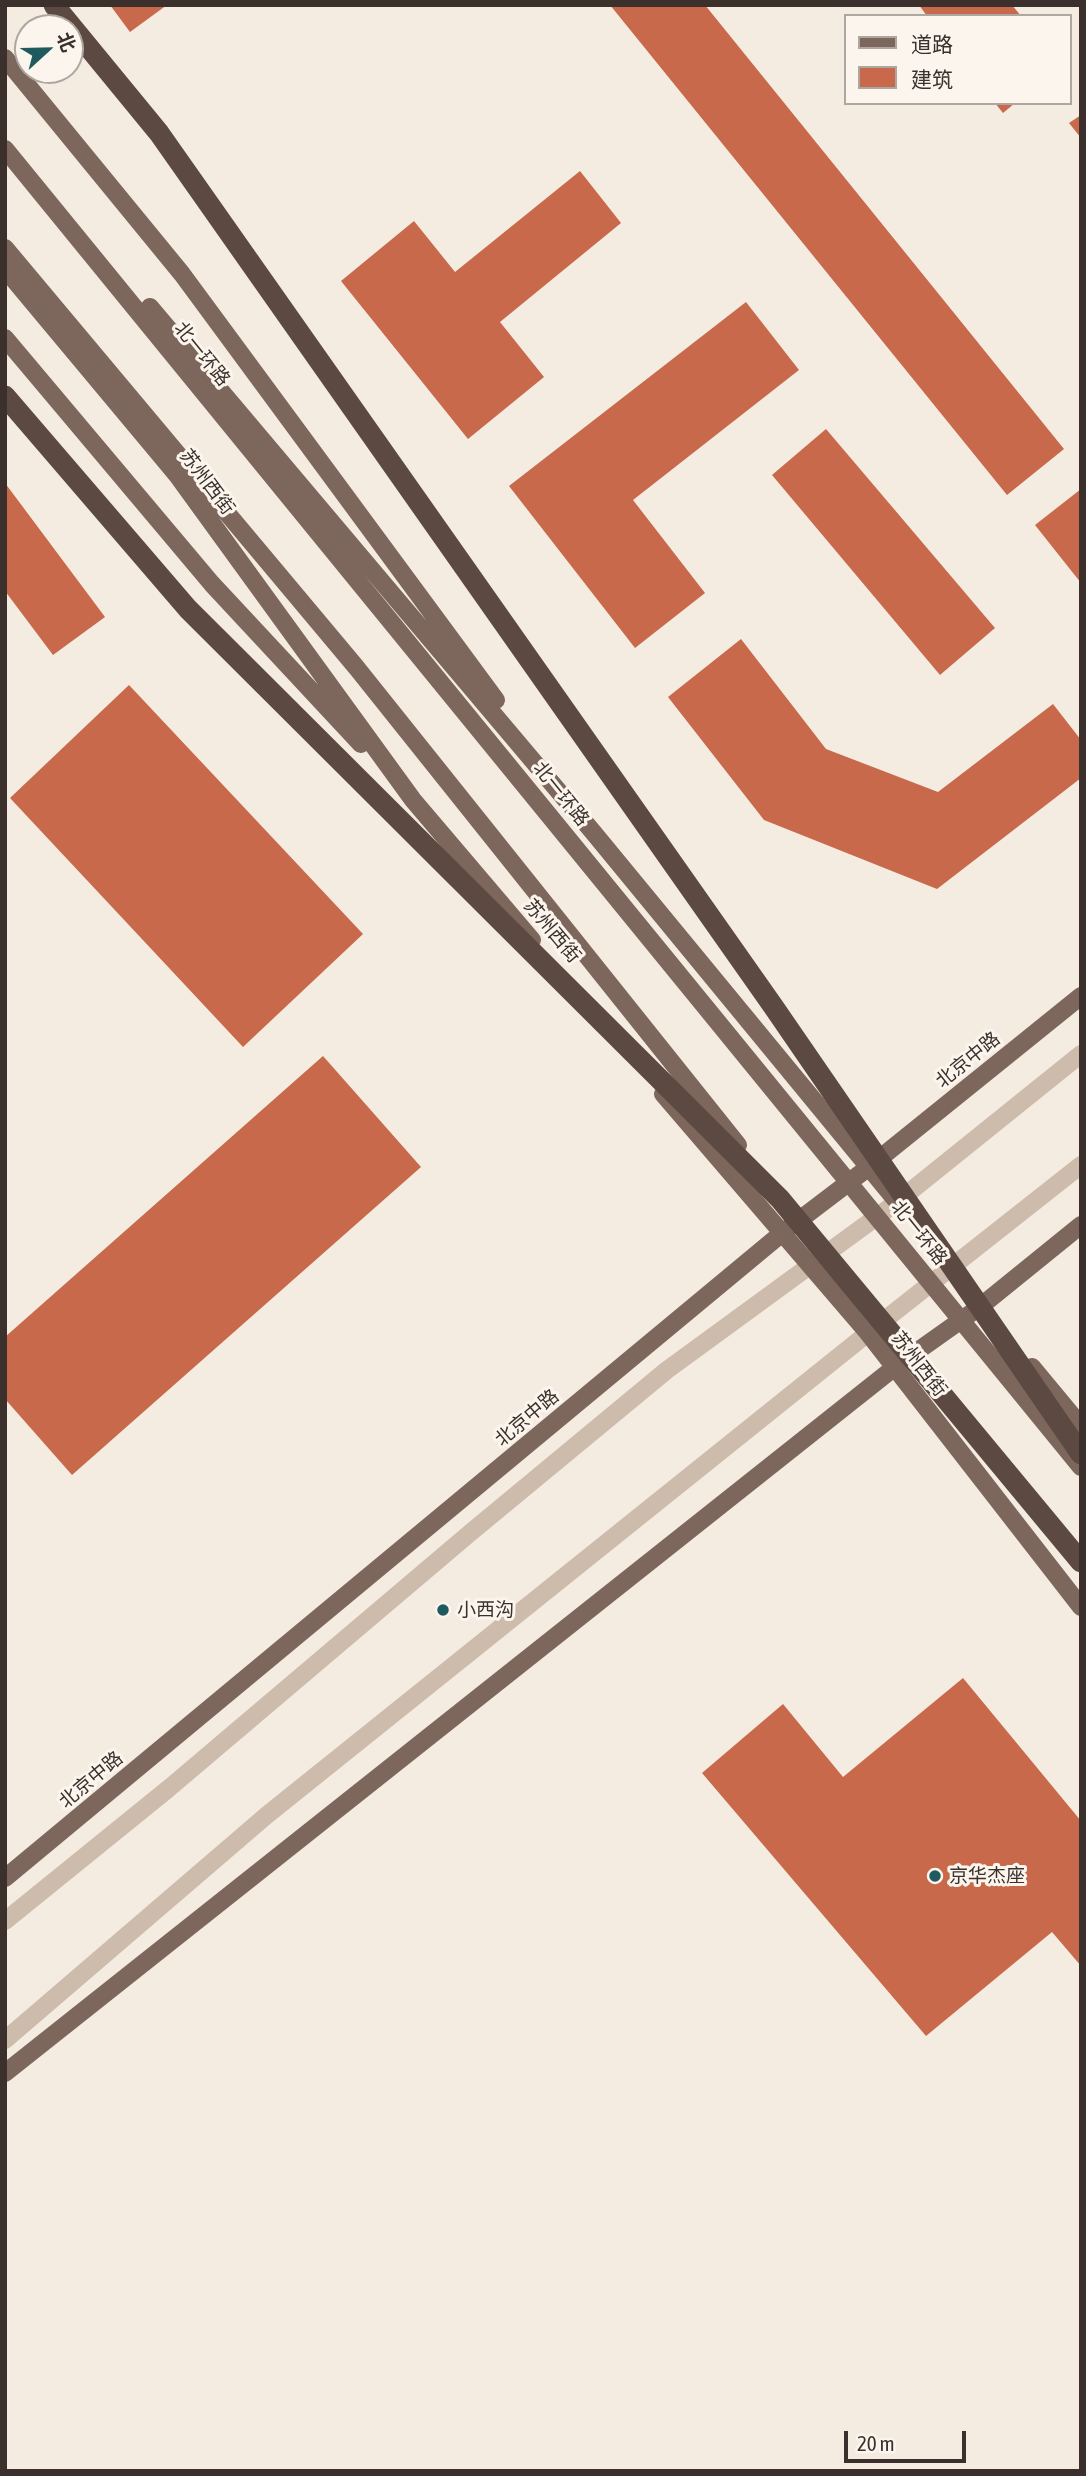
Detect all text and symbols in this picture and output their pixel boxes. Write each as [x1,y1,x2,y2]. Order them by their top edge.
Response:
north arrow [14,14,84,84]
legend [844,14,1072,105]
text: 北 [53,29,80,55]
text: 道路 [911,32,953,56]
text: 建筑 [911,67,953,91]
street label: 北一环路 [169,317,235,391]
street label: 苏州西街 [175,445,239,519]
street label: 北一环路 [528,757,594,831]
street label: 苏州西街 [519,895,585,967]
street label: 北京中路 [931,1027,1005,1093]
street label: 北一环路 [886,1196,952,1270]
street label: 苏州西街 [887,1327,951,1401]
street label: 北京中路 [491,1385,563,1451]
place label: 小西沟 [457,1599,514,1621]
marker: 小西沟 [435,1602,451,1618]
street label: 北京中路 [55,1747,127,1813]
place label: 京华杰座 [949,1865,1025,1887]
marker: 京华杰座 [927,1868,943,1884]
scale bar [848,2416,970,2460]
text: 20 m [857,2431,895,2455]

